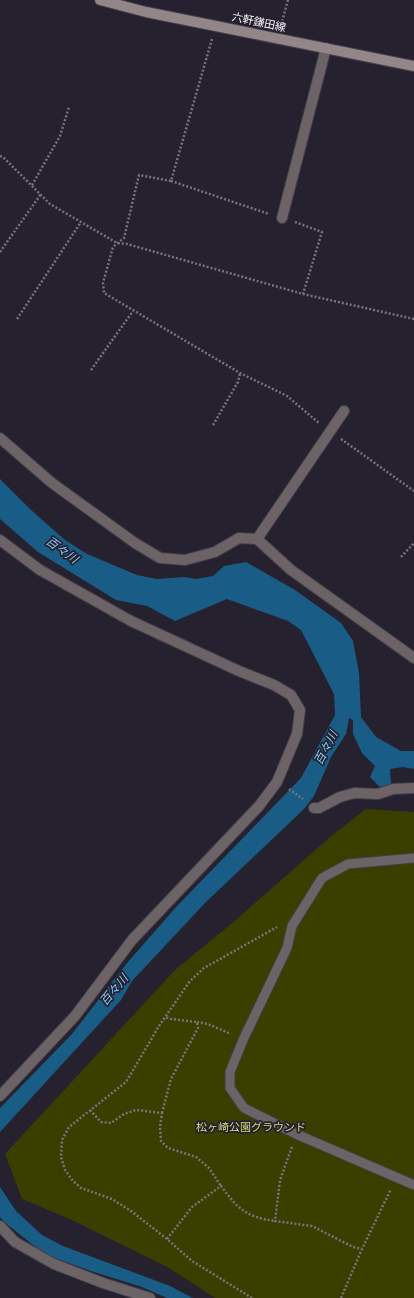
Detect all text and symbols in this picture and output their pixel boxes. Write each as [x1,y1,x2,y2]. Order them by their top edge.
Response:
street label: 六軒鎌田線 [230,10,287,36]
water label: 百々川 [42,534,82,569]
water label: 百々川 [311,727,343,768]
water label: 百々川 [97,970,134,1010]
park label: 松ヶ崎公園グラウンド [196,1121,306,1135]

